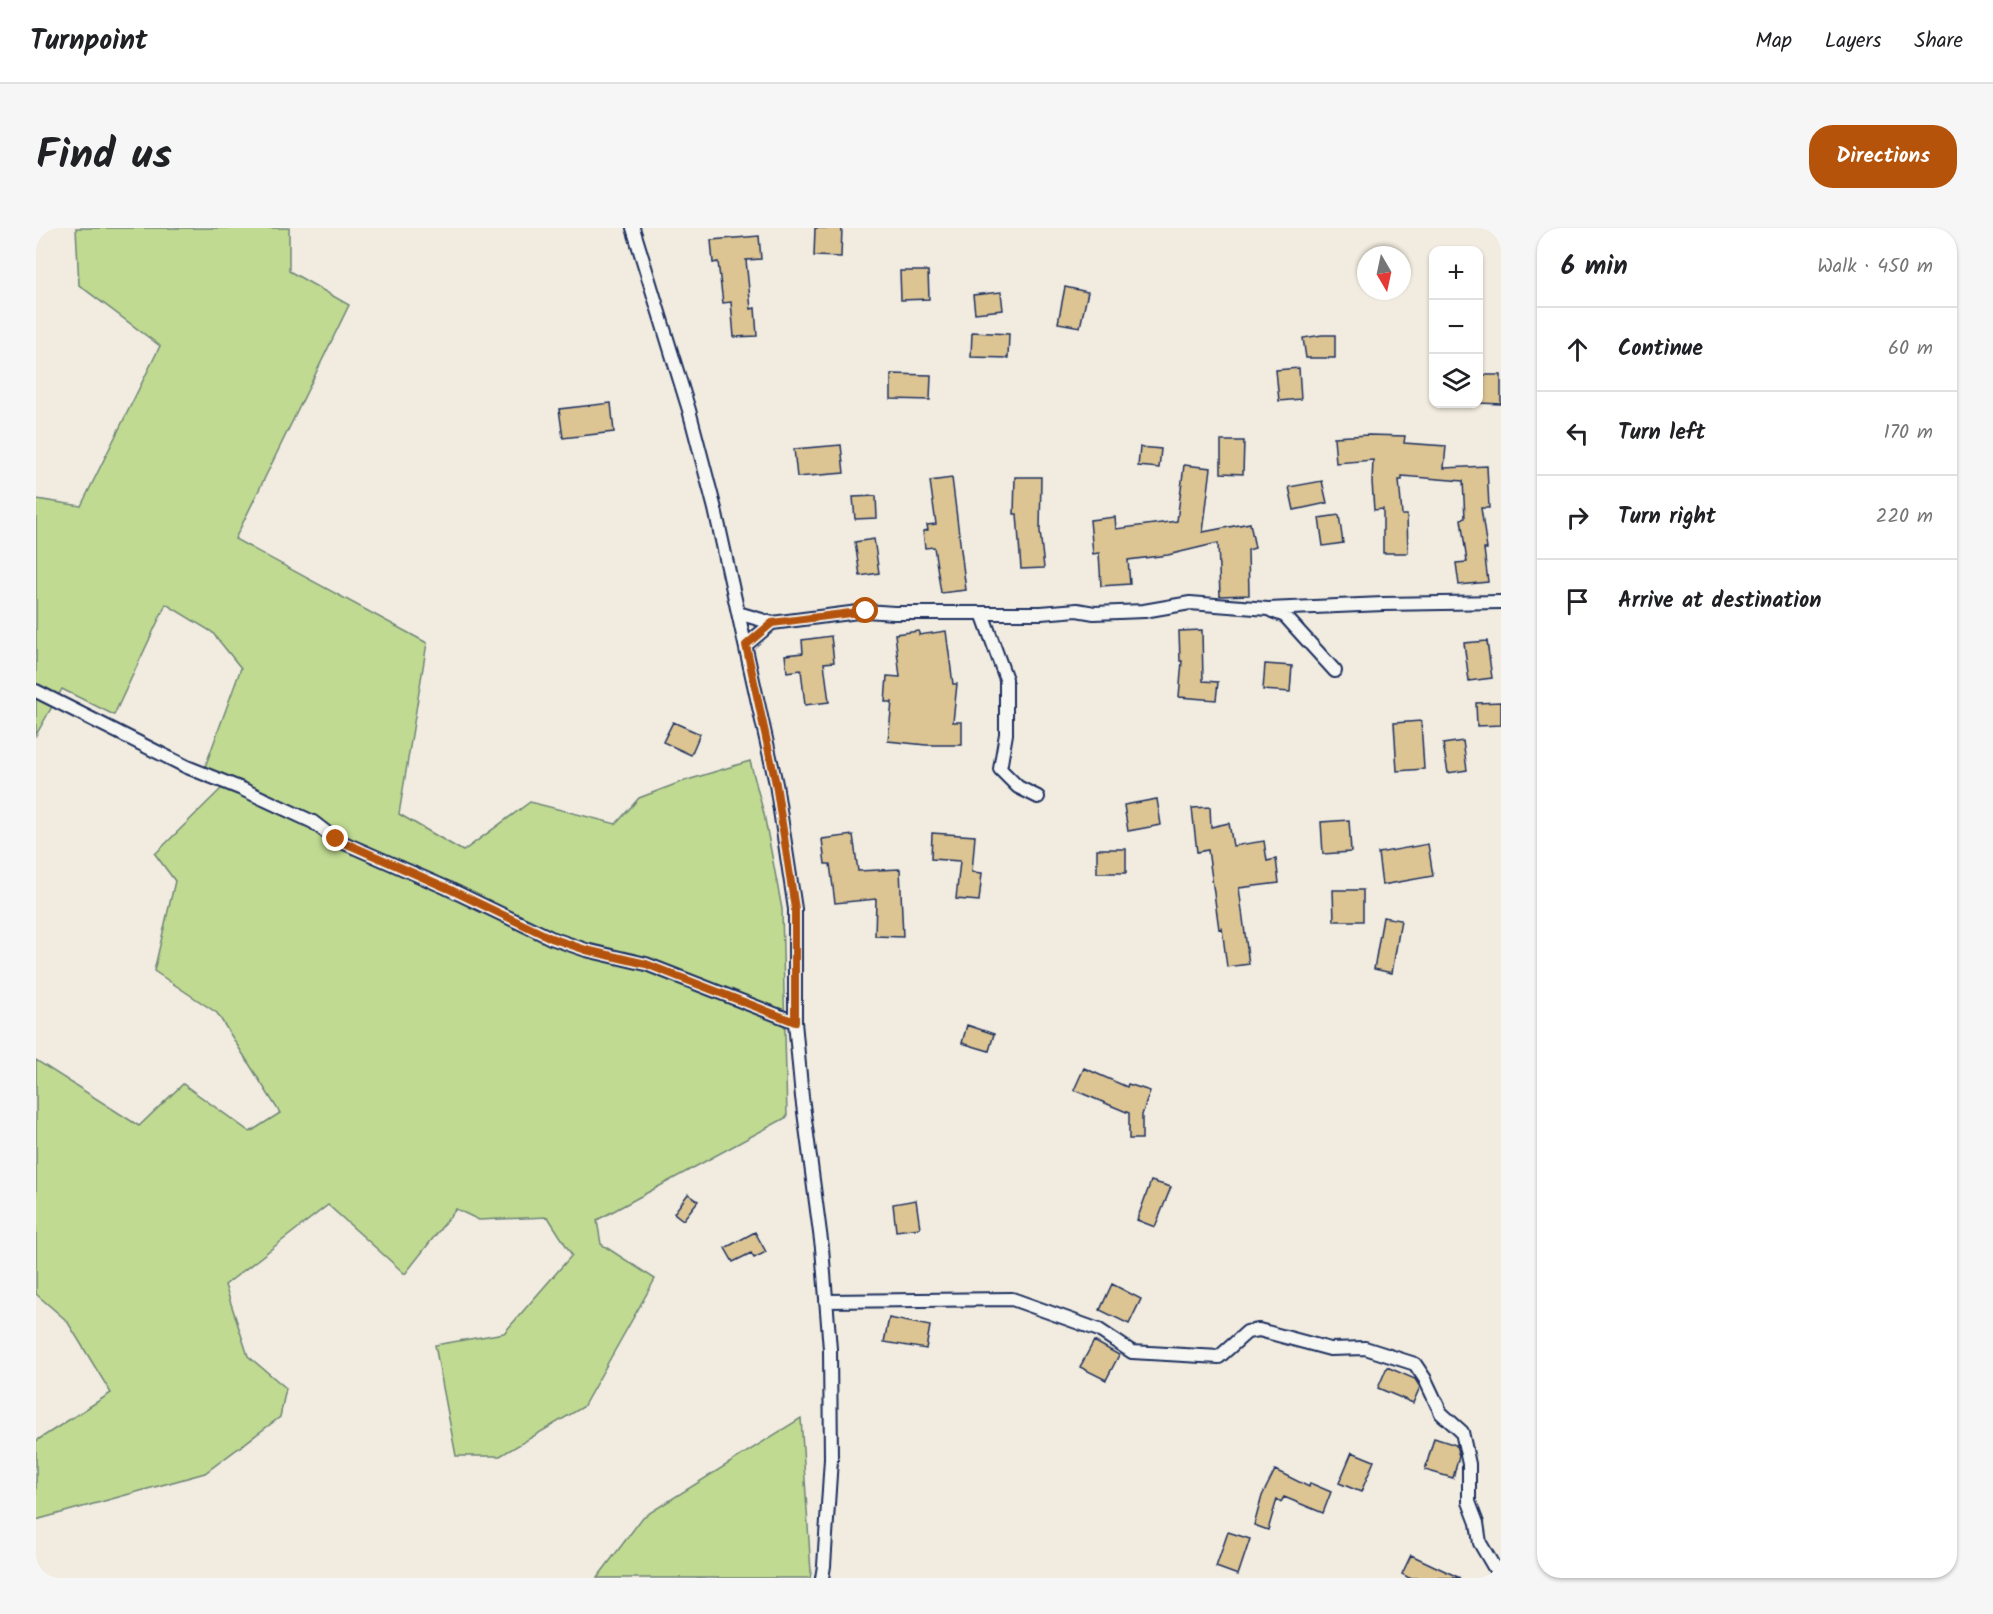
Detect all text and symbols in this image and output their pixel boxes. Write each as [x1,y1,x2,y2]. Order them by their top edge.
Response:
text: Turnpoint [30,19,148,64]
text: Map [1755,25,1792,58]
text: Layers [1825,25,1881,58]
text: Share [1914,25,1963,58]
text: Find us [36,123,172,190]
button: Directions [1809,125,1957,188]
north arrow [1357,246,1411,300]
map controls [1429,246,1483,408]
button: + [1429,246,1483,300]
text: 6 min [1561,246,1628,288]
text: Walk · 450 m [1817,251,1933,283]
button: − [1429,300,1483,354]
text: Continue [1618,332,1703,367]
icon: ahead [1561,333,1594,366]
text: 60 m [1888,333,1933,365]
button: layers [1429,354,1483,408]
text: Turn left [1618,416,1705,451]
icon: left [1561,417,1594,450]
text: 170 m [1884,417,1933,449]
text: Turn right [1618,500,1716,535]
icon: right [1561,501,1594,534]
text: 220 m [1876,501,1933,533]
text: Arrive at destination [1618,584,1821,619]
icon: arrive [1561,585,1594,618]
route start [852,597,878,623]
route end [322,825,348,851]

